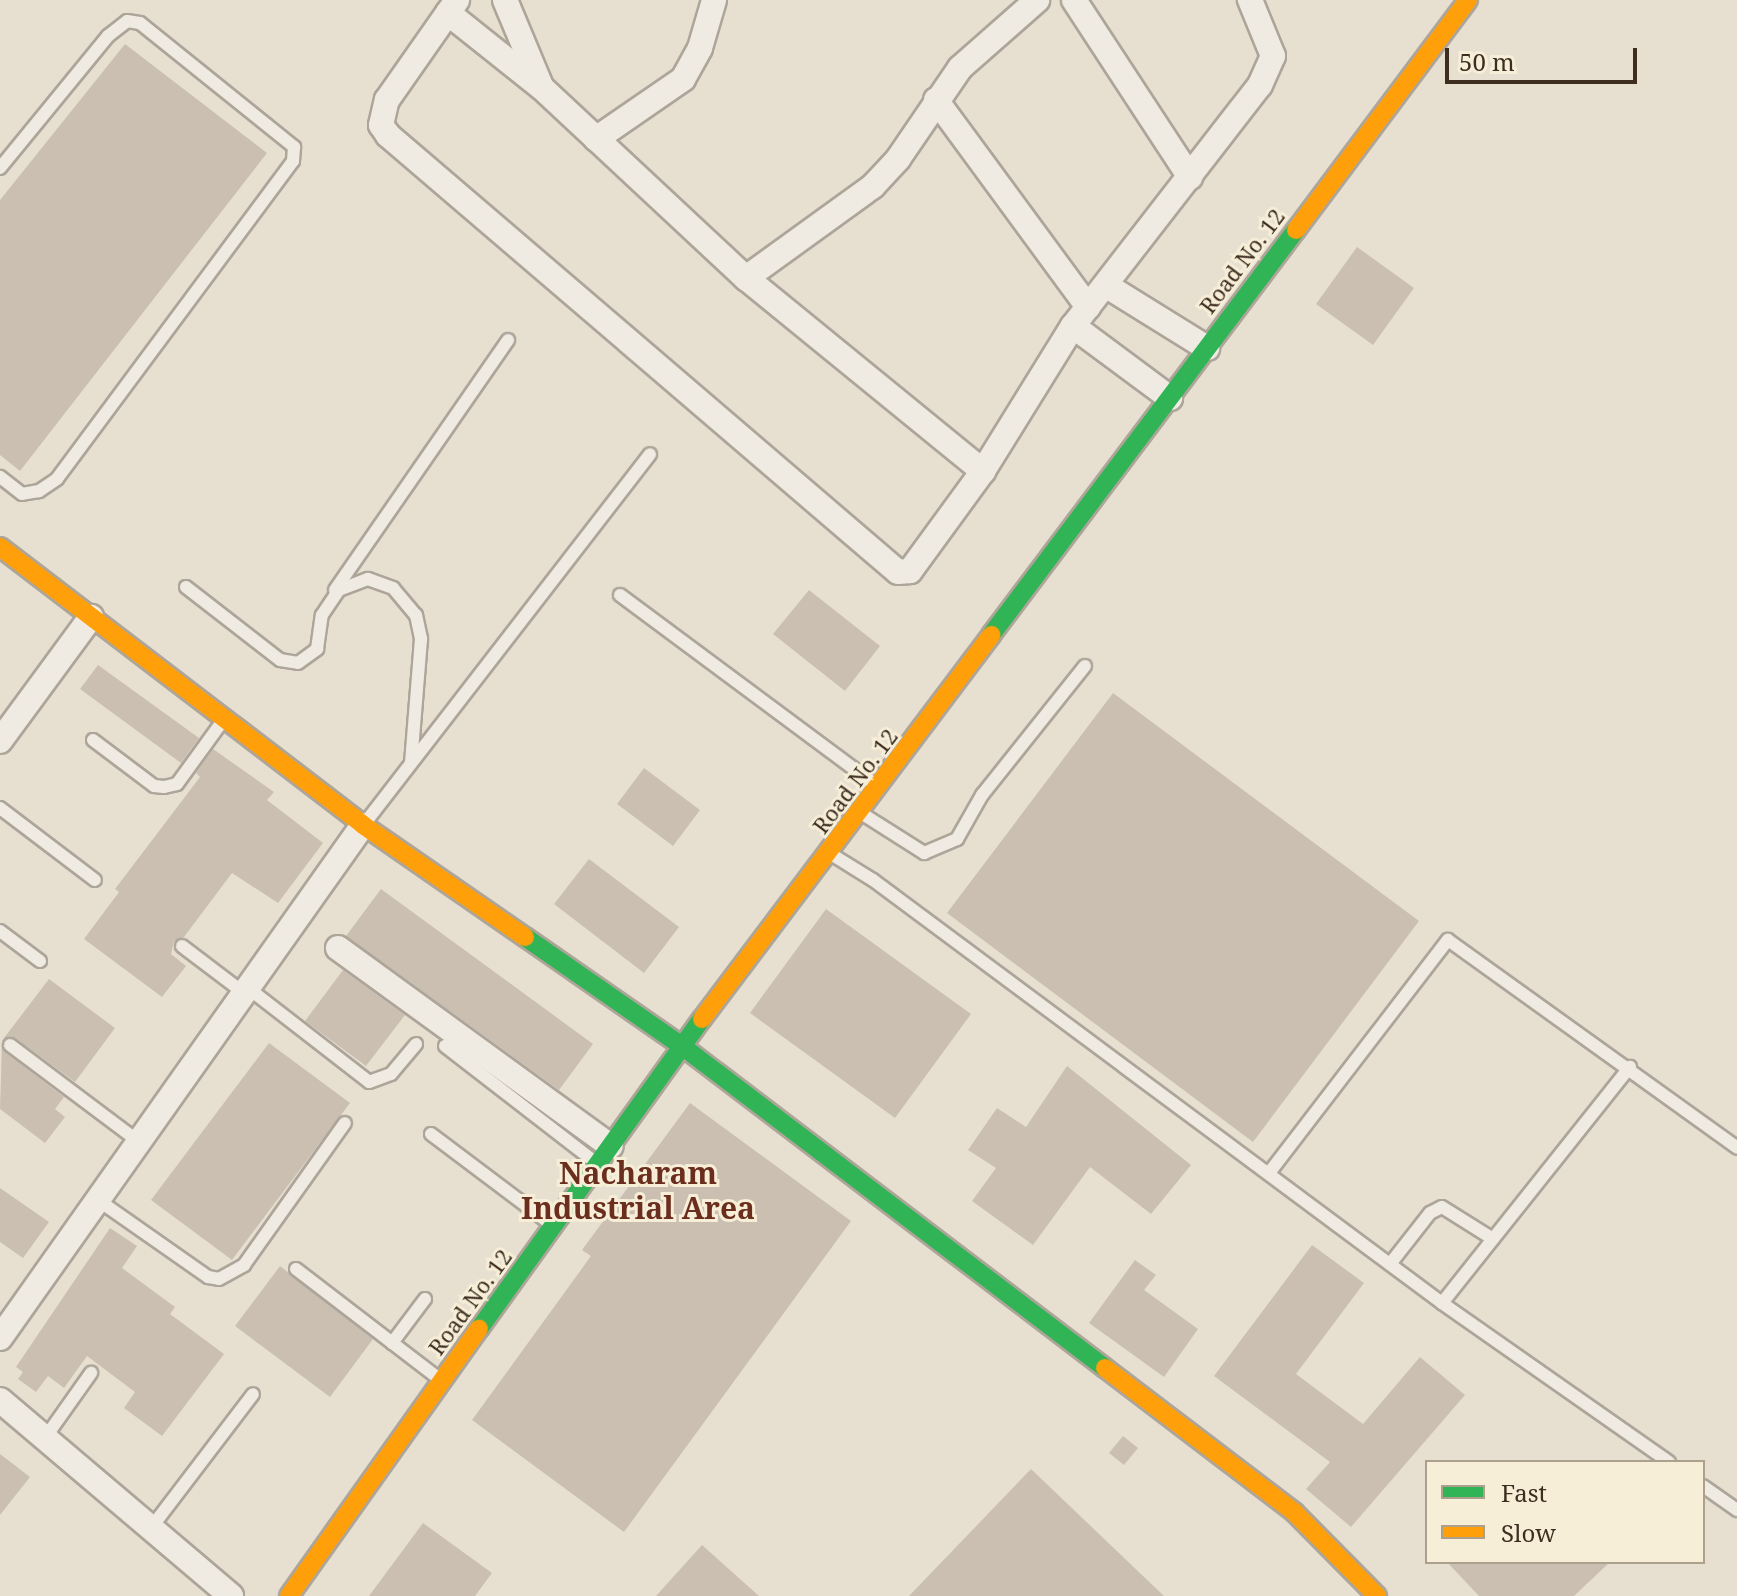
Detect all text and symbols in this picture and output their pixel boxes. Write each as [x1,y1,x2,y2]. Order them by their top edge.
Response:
scale bar [1449,32,1641,82]
text: 50 m [1459,45,1515,78]
street label: Road No. 12 [1194,204,1290,318]
street label: Road No. 12 [807,724,903,838]
district label: Nacharam Industrial Area [521,1155,755,1226]
street label: Road No. 12 [423,1244,517,1360]
legend [1425,1460,1705,1564]
text: Fast [1501,1476,1547,1509]
text: Slow [1501,1516,1556,1549]

